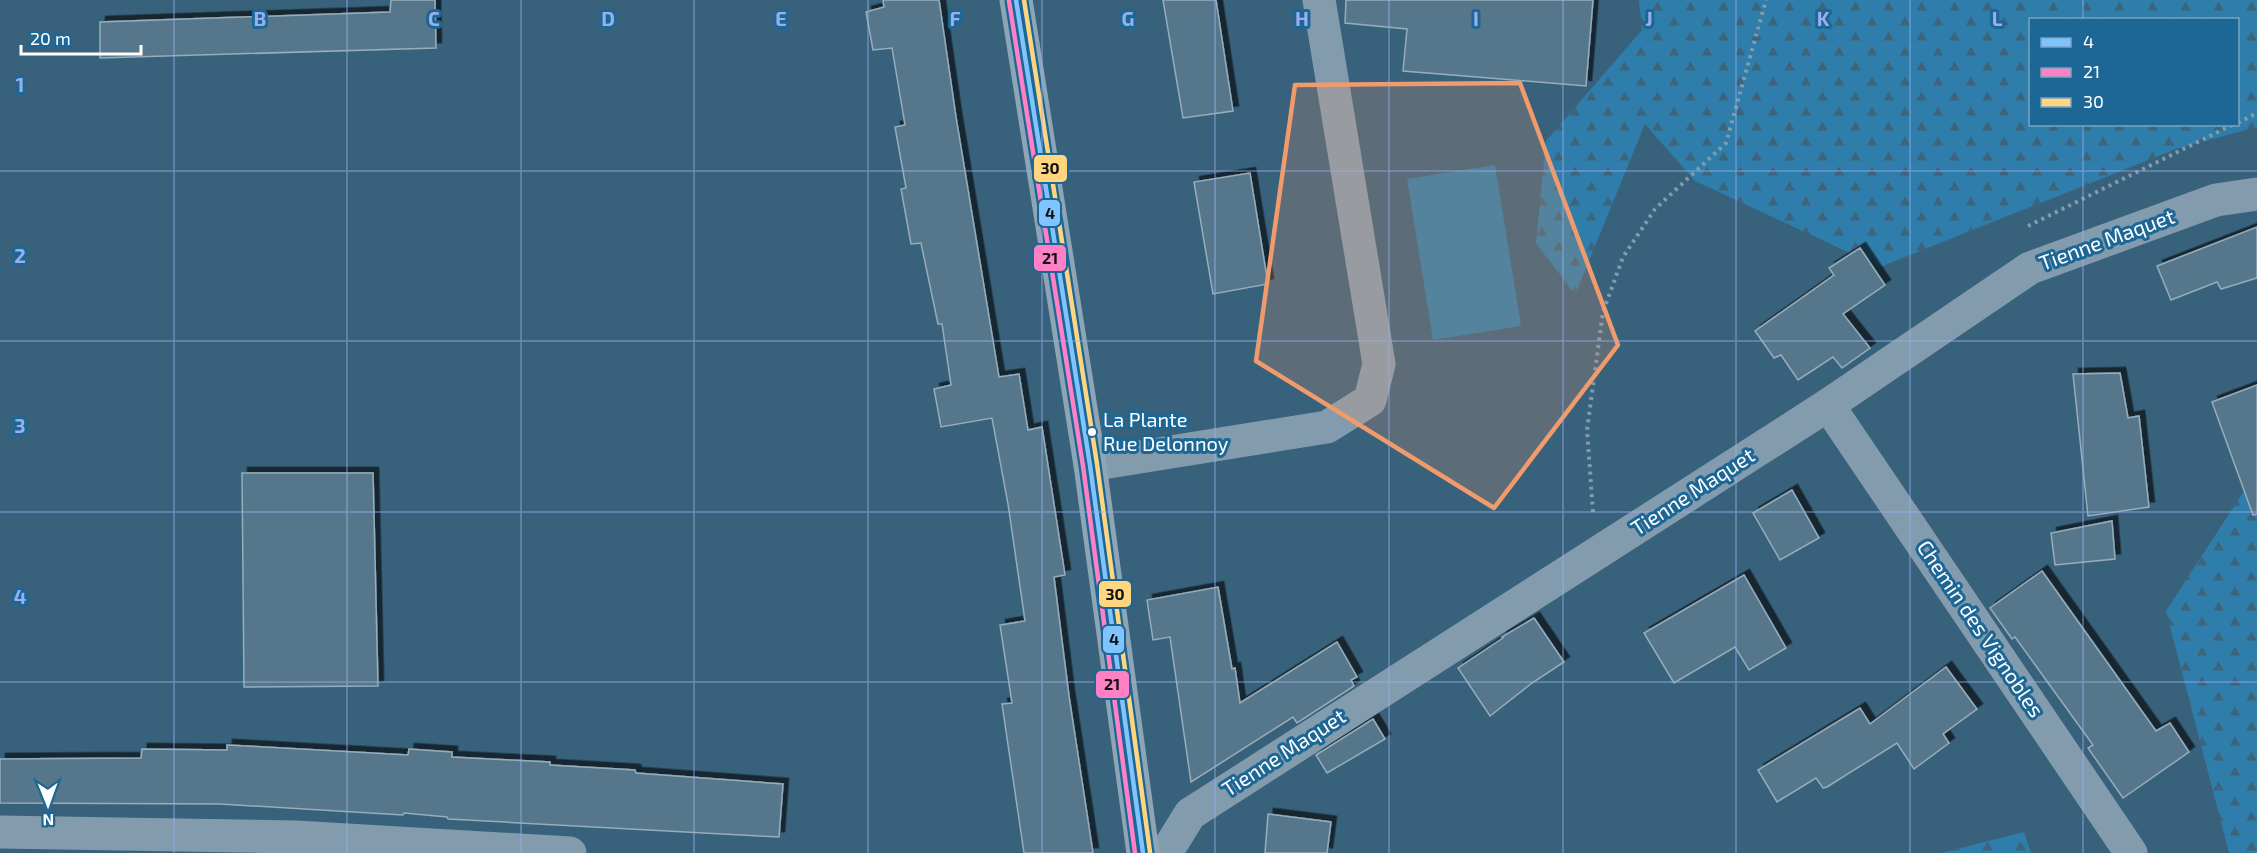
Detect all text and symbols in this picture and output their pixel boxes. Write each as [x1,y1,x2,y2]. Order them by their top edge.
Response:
text: B [254,6,266,30]
text: C [428,6,440,30]
text: D [601,6,615,30]
text: E [775,6,787,30]
text: F [949,6,961,30]
text: G [1122,6,1134,30]
text: H [1295,6,1309,30]
text: I [1473,6,1479,30]
text: J [1645,6,1653,30]
text: K [1817,6,1830,30]
text: L [1992,6,2003,30]
scale bar [21,18,141,56]
legend [2029,18,2239,126]
text: 20 m [30,27,71,49]
text: 4 [2083,30,2094,52]
text: 21 [2083,60,2100,82]
text: 1 [16,72,24,96]
text: 30 [2083,90,2104,112]
line badge: 30 [1033,154,1068,183]
text: 30 [1040,158,1060,177]
line badge: 4 [1038,199,1061,227]
text: 4 [1045,203,1055,222]
street label: Tienne Maquet [2035,203,2178,275]
text: 2 [14,243,26,267]
line badge: 21 [1033,244,1067,272]
text: 21 [1042,248,1058,267]
place label: La Plante Rue Delonnoy [1103,407,1229,455]
text: 3 [14,413,26,437]
marker: La Plante Rue Delonnoy [1086,426,1098,438]
street label: Tienne Maquet [1626,442,1759,540]
street label: Chemin des Vignobles [1913,535,2050,721]
line badge: 30 [1098,580,1132,608]
text: 4 [14,584,27,608]
text: 30 [1105,584,1125,603]
line badge: 4 [1102,625,1125,654]
text: 4 [1109,629,1119,648]
line badge: 21 [1095,670,1130,699]
text: 21 [1104,674,1120,693]
street label: Tienne Maquet [1217,703,1350,801]
north arrow [18,775,78,835]
text: N [42,811,54,830]

